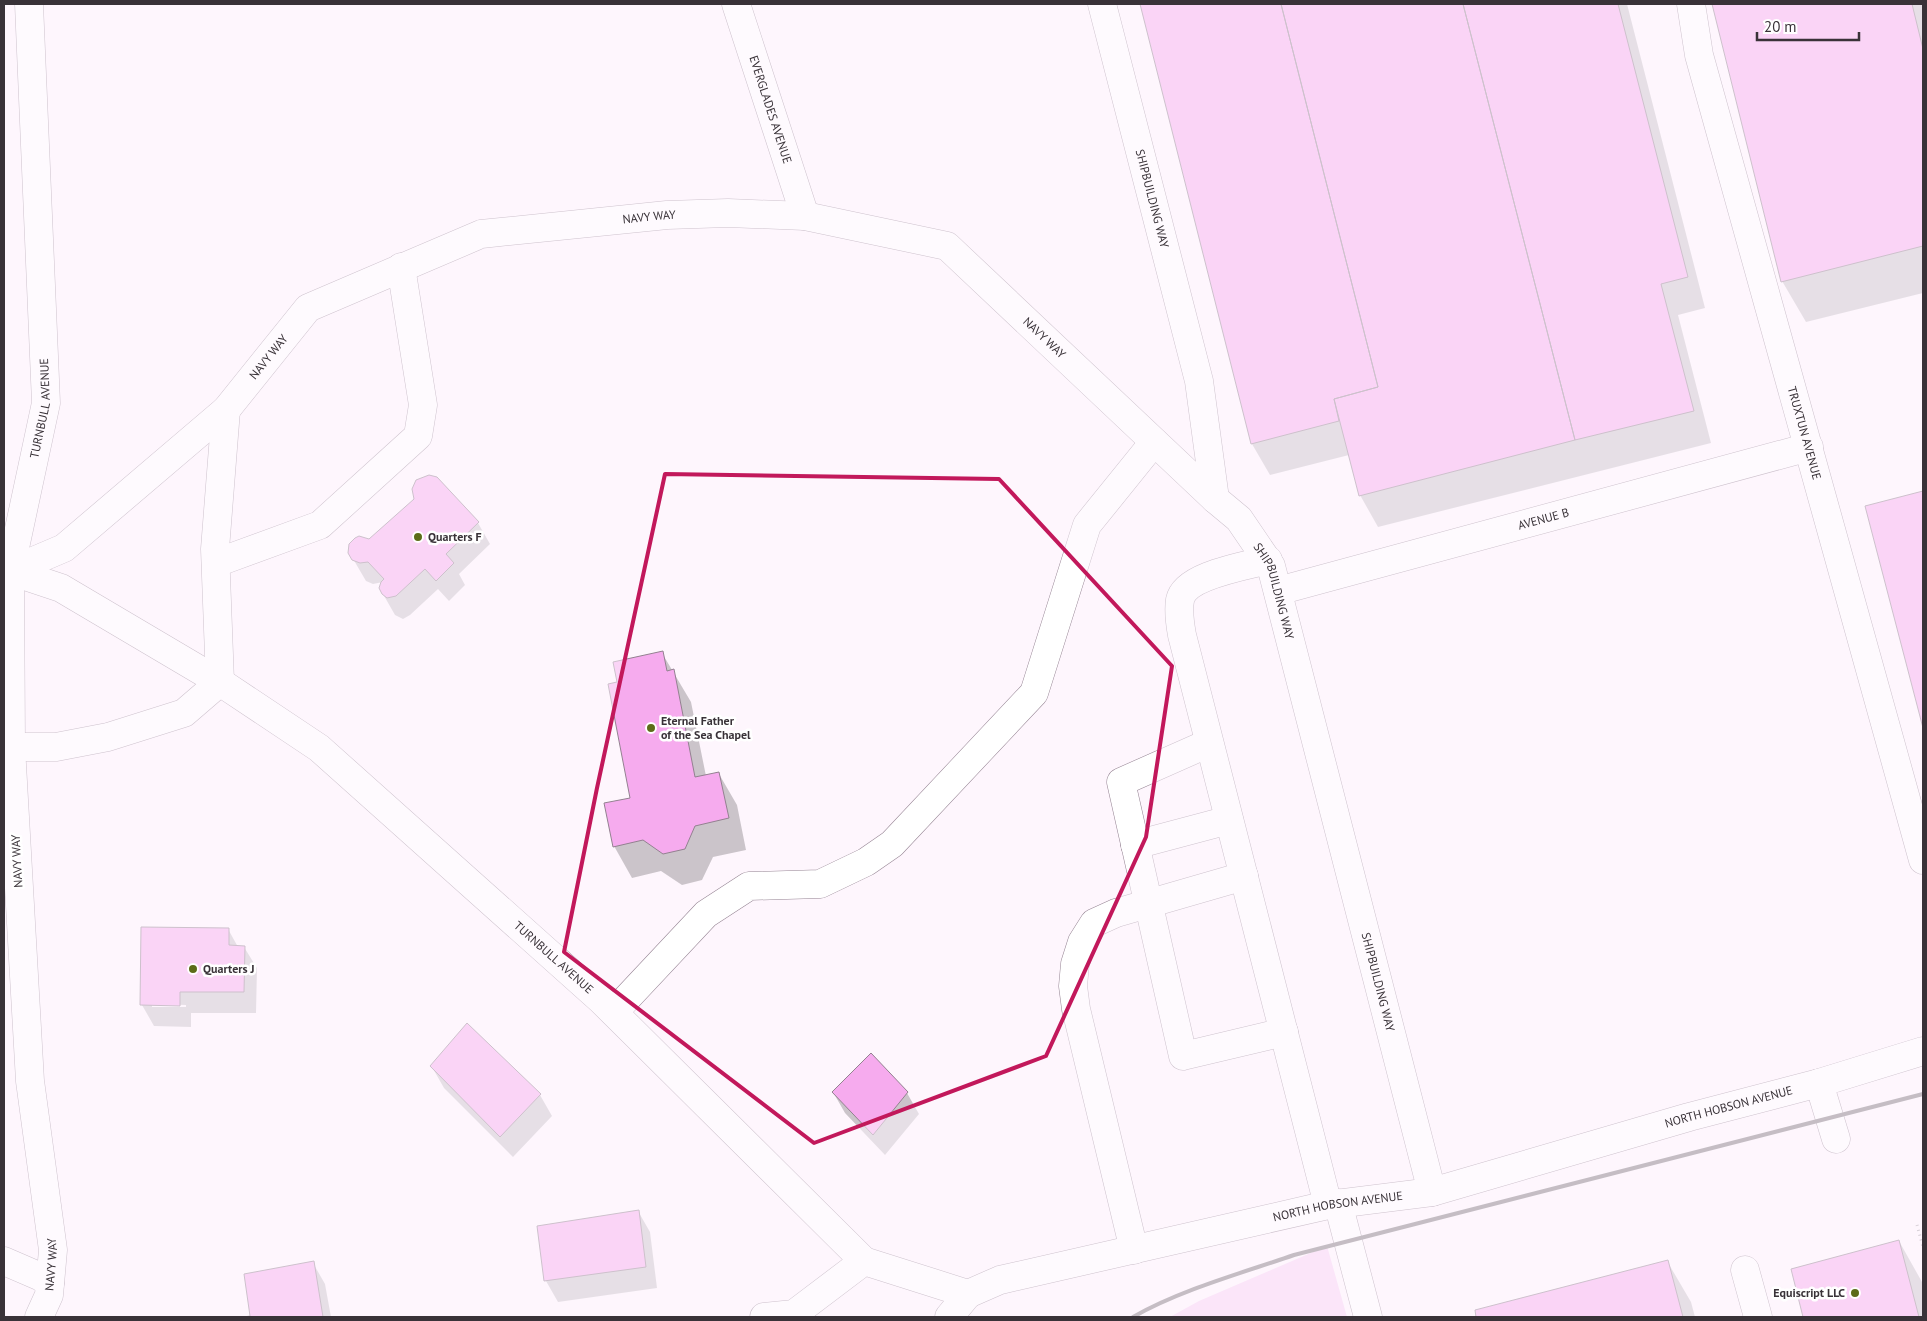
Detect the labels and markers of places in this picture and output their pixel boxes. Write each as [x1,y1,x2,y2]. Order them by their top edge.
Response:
place label: Quarters F [428,529,482,544]
marker: Quarters F [412,531,424,543]
place label: Eternal Father of the Sea Chapel [661,713,751,742]
marker: Eternal Father of the Sea Chapel [645,722,657,734]
place label: Quarters J [203,961,255,976]
marker: Quarters J [187,963,199,975]
place label: Equiscript LLC [1773,1285,1845,1300]
marker: Equiscript LLC [1849,1287,1861,1299]

